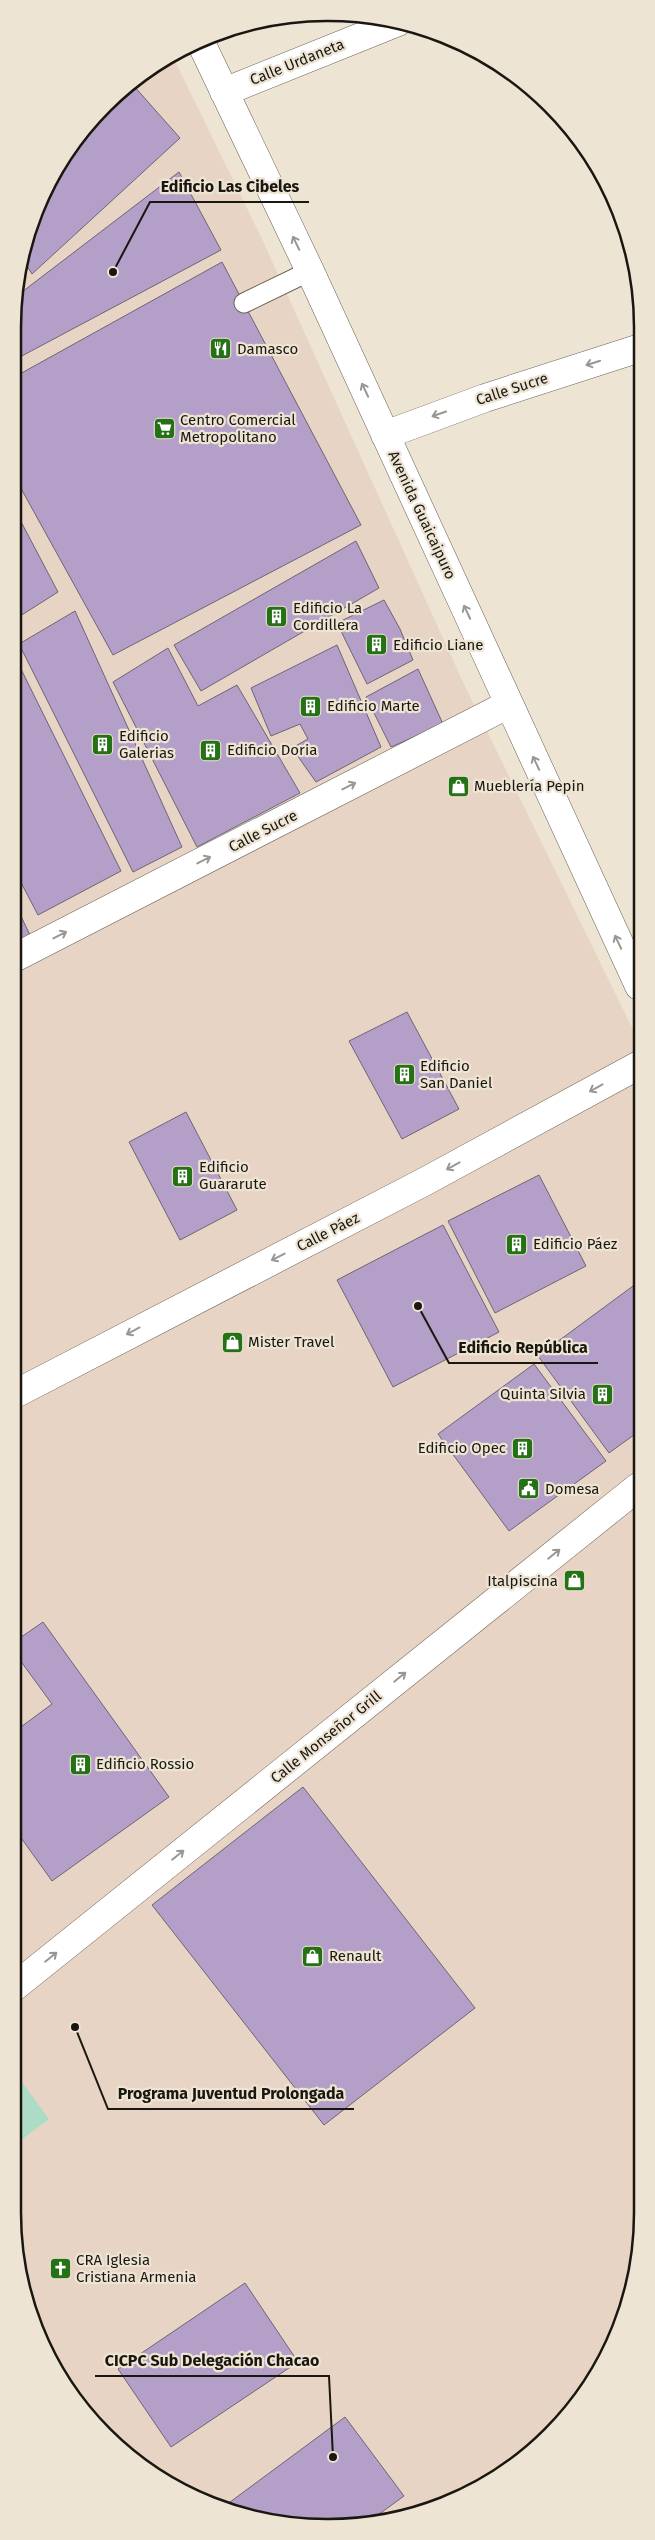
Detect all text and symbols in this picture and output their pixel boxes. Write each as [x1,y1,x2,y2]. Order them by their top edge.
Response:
street label: Calle Urdaneta [247,35,347,89]
callout: Edificio Las Cibeles [150,171,309,202]
text: Edificio Las Cibeles [161,177,300,196]
one-way arrow [291,236,301,251]
restaurant icon: Damasco [209,337,233,361]
place label: Damasco [237,340,298,358]
one-way arrow [586,359,602,368]
street label: Calle Sucre [474,369,550,409]
one-way arrow [359,383,369,398]
one-way arrow [432,410,447,419]
place label: Centro Comercial Metropolitano [180,411,296,446]
supermarket icon: Centro Comercial Metropolitano [152,417,176,441]
street label: Avenida Guaicaipuro [384,448,460,582]
place label: Edificio La Cordillera [293,599,362,634]
building icon: Edificio La Cordillera [265,605,289,629]
one-way arrow [461,605,471,620]
building icon: Edificio Liane [365,633,389,657]
place label: Edificio Liane [393,636,484,654]
building icon: Edificio Marte [299,694,323,718]
place label: Edificio Marte [327,697,420,715]
place label: Edificio Galerias [119,727,174,762]
building icon: Edificio Galerias [91,733,115,757]
building icon: Edificio Doria [199,738,223,762]
place label: Edificio Doria [227,741,317,759]
one-way arrow [530,756,540,771]
shop icon: Mueblería Pepin [446,774,470,798]
place label: Mueblería Pepin [474,777,585,795]
one-way arrow [341,781,356,790]
street label: Calle Sucre [226,806,300,856]
one-way arrow [197,855,212,865]
one-way arrow [52,930,67,939]
one-way arrow [613,935,623,950]
place label: Edificio San Daniel [420,1057,493,1092]
building icon: Edificio San Daniel [392,1063,416,1087]
one-way arrow [588,1083,603,1093]
place label: Edificio Guararute [199,1158,267,1193]
one-way arrow [447,1162,461,1172]
building icon: Edificio Guararute [171,1164,195,1188]
street label: Calle Páez [294,1208,363,1255]
building icon: Edificio Páez [505,1232,529,1256]
place label: Edificio Páez [533,1235,618,1253]
one-way arrow [271,1253,286,1262]
one-way arrow [126,1326,141,1336]
shop icon: Mister Travel [220,1330,244,1354]
callout: Edificio República [449,1332,598,1363]
place label: Mister Travel [248,1333,335,1351]
text: Edificio República [458,1338,588,1357]
building icon: Quinta Silvia [590,1382,614,1406]
place label: Quinta Silvia [500,1385,586,1403]
building icon: Edificio Opec [510,1436,534,1460]
place label: Edificio Opec [418,1439,506,1457]
public building icon: Domesa [517,1477,541,1501]
place label: Domesa [545,1480,599,1498]
one-way arrow [548,1548,561,1559]
shop icon: Italpiscina [562,1569,586,1593]
place label: Italpiscina [487,1572,558,1590]
one-way arrow [394,1672,407,1683]
street label: Calle Monseñor Grill [267,1686,385,1787]
building icon: Edificio Rossio [68,1752,92,1776]
place label: Edificio Rossio [96,1755,194,1773]
one-way arrow [171,1850,184,1861]
shop icon: Renault [301,1944,325,1968]
place label: Renault [329,1947,382,1965]
one-way arrow [44,1952,57,1963]
callout: Programa Juventud Prolongada [108,2078,354,2109]
text: Programa Juventud Prolongada [118,2084,345,2103]
place label: CRA Iglesia Cristiana Armenia [76,2251,197,2286]
church icon: CRA Iglesia Cristiana Armenia [48,2257,72,2281]
callout: CICPC Sub Delegación Chacao [95,2345,329,2376]
text: CICPC Sub Delegación Chacao [105,2351,319,2370]

